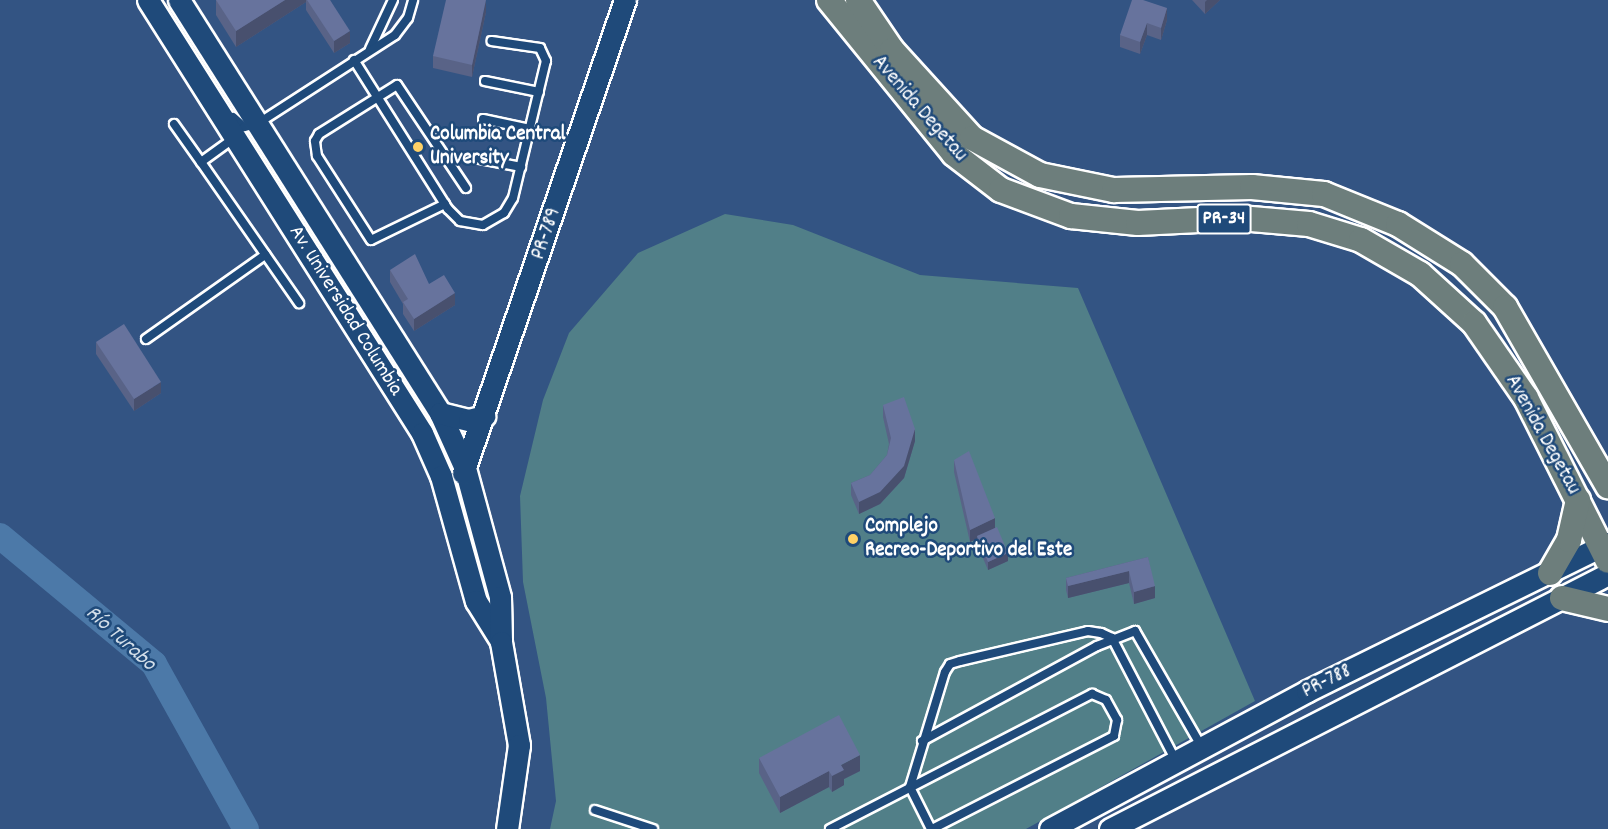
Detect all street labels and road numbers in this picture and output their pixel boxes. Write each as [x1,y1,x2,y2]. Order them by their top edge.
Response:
street label: Avenida Degetau [866,51,972,167]
road number: PR-34 [1196,202,1252,236]
street label: PR-789 [526,205,568,263]
street label: Av. Universidad Columbia [282,221,408,401]
street label: Avenida Degetau [1499,371,1585,499]
street label: PR-788 [1298,659,1356,705]

